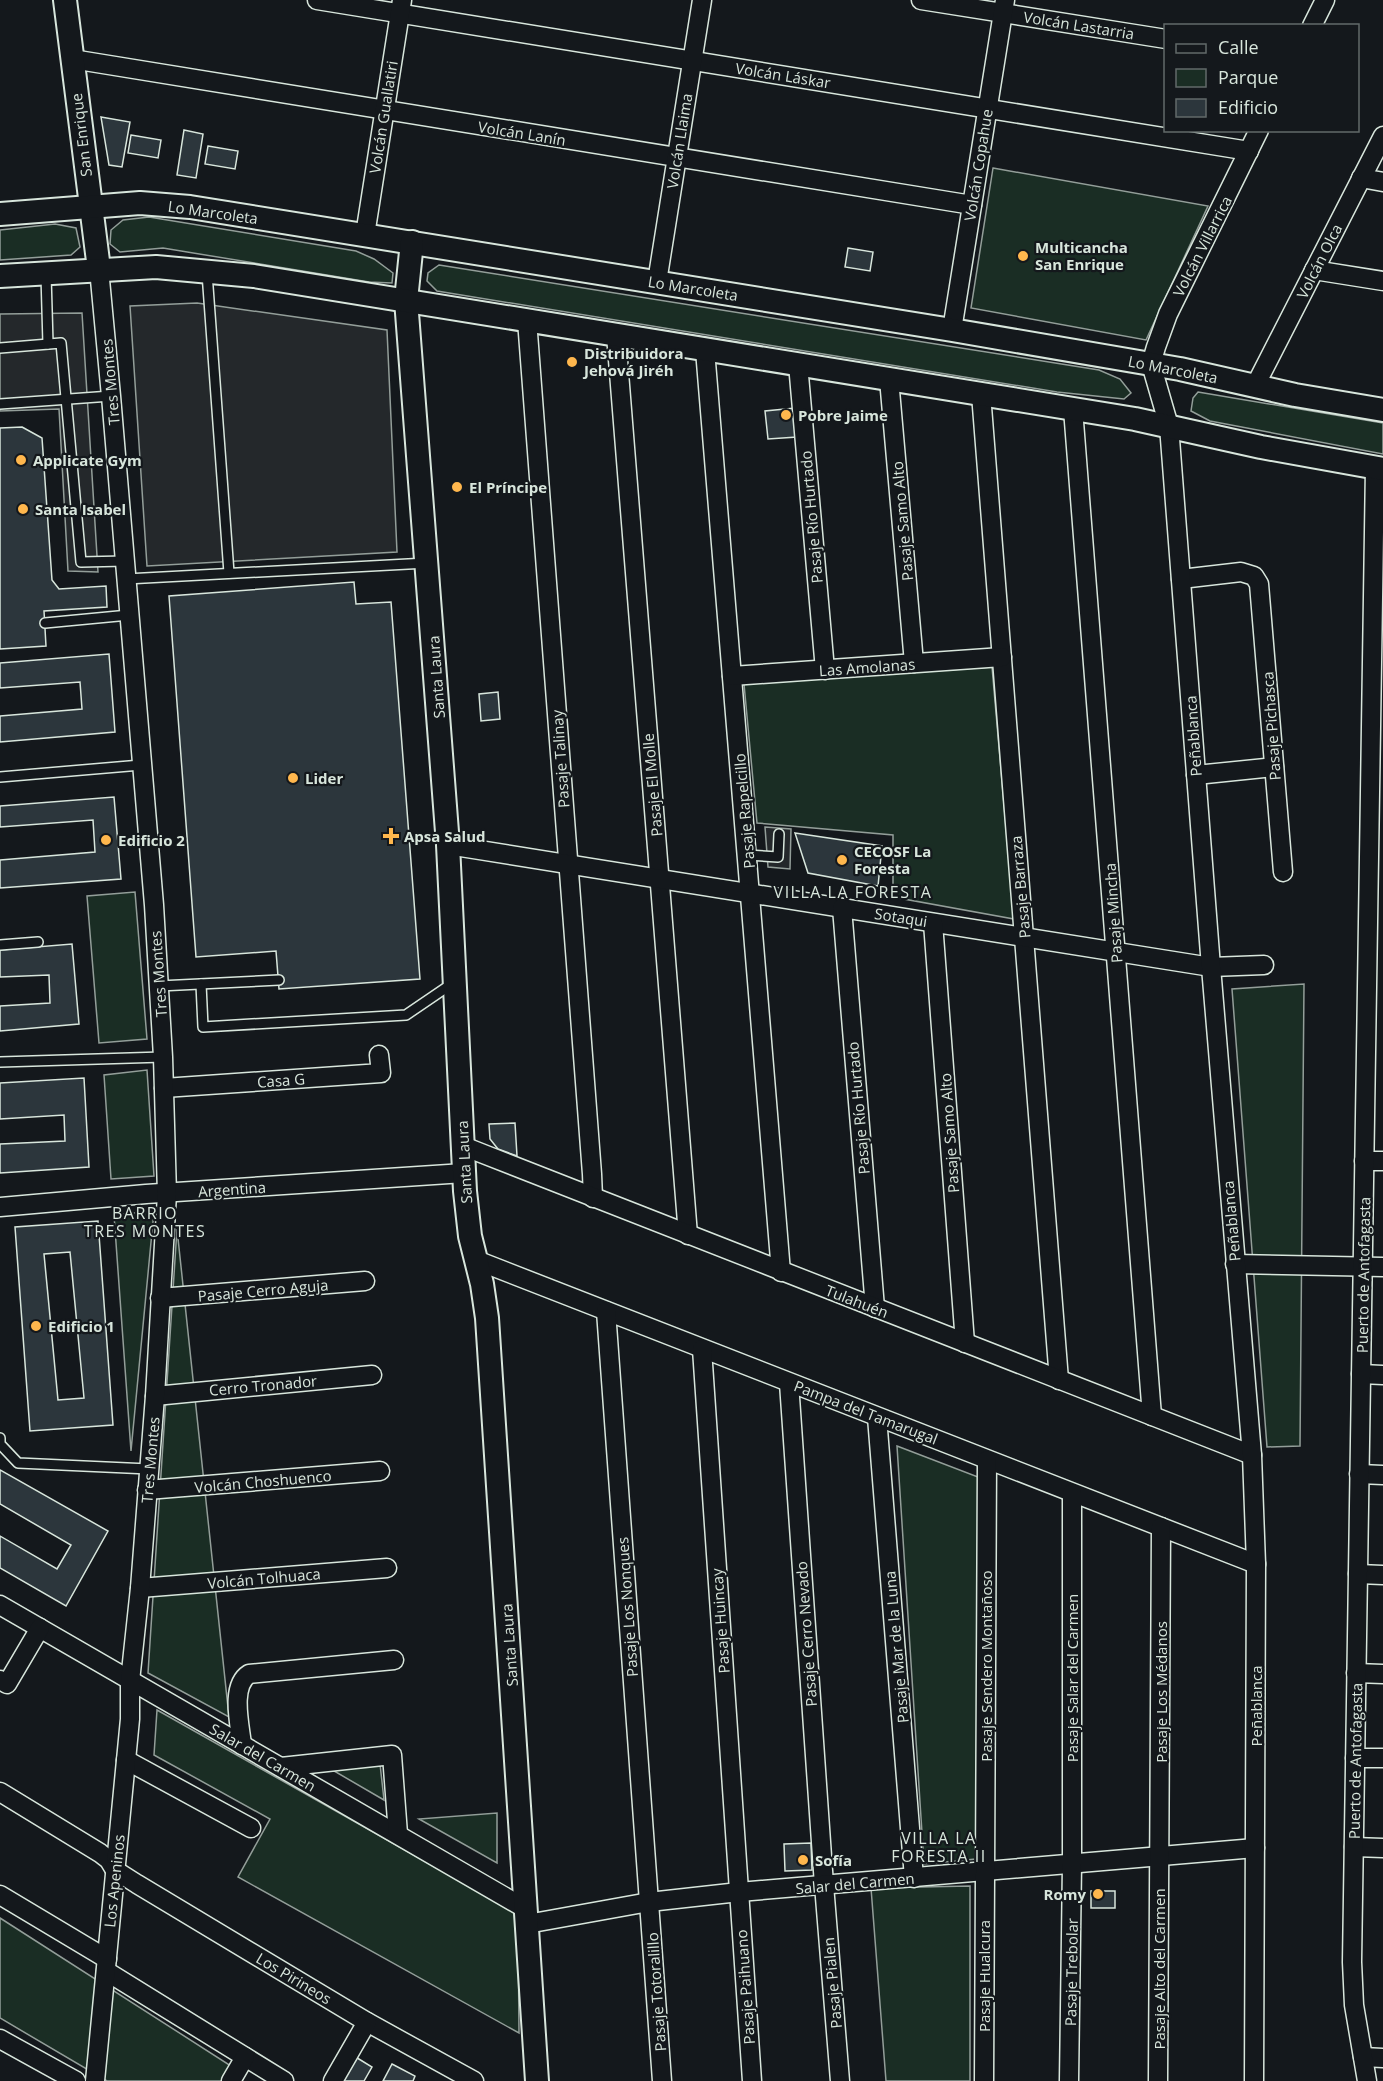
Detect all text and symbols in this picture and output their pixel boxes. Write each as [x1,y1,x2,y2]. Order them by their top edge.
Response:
street label: Volcán Lastarria [1022,6,1136,44]
legend [1164,24,1359,132]
text: Calle [1218,35,1259,59]
street label: Volcán Láskar [734,58,832,92]
street label: Volcán Guallatiri [364,59,402,175]
text: Parque [1218,65,1278,89]
street label: San Enrique [66,92,96,178]
street label: Volcán Llaima [662,92,696,190]
text: Edificio [1218,95,1278,119]
street label: Volcán Copahue [959,108,997,222]
street label: Volcán Lanín [477,116,567,150]
street label: Volcán Villarrica [1168,192,1236,300]
street label: Lo Marcoleta [167,196,259,228]
street label: Volcán Olca [1292,220,1346,302]
place label: Multicancha San Enrique [1035,237,1128,274]
marker: Multicancha San Enrique [1016,249,1030,263]
street label: Lo Marcoleta [647,271,739,305]
street label: Tres Montes [96,338,124,426]
place label: Distribuidora Jehová Jiréh [582,343,684,380]
street label: Lo Marcoleta [1127,351,1219,387]
marker: Distribuidora Jehová Jiréh [565,355,579,369]
place label: Pobre Jaime [798,405,888,425]
marker: Pobre Jaime [779,408,793,422]
place label: Applicate Gym [33,450,142,470]
street label: Pasaje Río Hurtado [795,450,827,584]
marker: Applicate Gym [14,453,28,467]
street label: Pasaje Samo Alto [887,460,917,582]
place label: El Príncipe [469,477,547,497]
marker: El Príncipe [450,480,464,494]
place label: Santa Isabel [35,499,126,519]
marker: Santa Isabel [16,502,30,516]
street label: Santa Laura [423,635,449,719]
street label: Las Amolanas [818,654,916,680]
street label: Pasaje Pichasca [1257,671,1285,781]
street label: Peñablanca [1180,695,1206,777]
street label: Pasaje Talinay [547,709,573,809]
street label: Pasaje El Molle [638,733,666,837]
street label: Pasaje Rapelcillo [729,753,759,869]
place label: Lider [305,768,343,788]
marker: Lider [286,771,300,785]
place label: Apsa Salud [404,826,486,846]
marker: Apsa Salud [382,827,400,845]
place label: Edificio 2 [118,830,185,850]
marker: Edificio 2 [99,833,113,847]
street label: Pasaje Barraza [1006,835,1034,939]
place label: CECOSF La Foresta [854,841,931,878]
marker: CECOSF La Foresta [835,853,849,867]
street label: Pasaje Mincha [1100,862,1126,964]
district label: VILLA LA FORESTA [774,881,932,903]
street label: Sotaqui [873,903,929,931]
street label: Tres Montes [145,930,171,1018]
street label: Pasaje Río Hurtado [842,1041,874,1175]
street label: Casa G [256,1068,306,1092]
street label: Pasaje Samo Alto [935,1072,963,1194]
street label: Santa Laura [452,1120,476,1204]
street label: Argentina [197,1177,267,1201]
street label: Peñablanca [1218,1180,1244,1262]
street label: Puerto de Antofagasta [1352,1197,1374,1353]
district label: BARRIO TRES MONTES [84,1202,206,1242]
street label: Pasaje Cerro Aguja [197,1274,329,1306]
street label: Tulahuén [823,1280,891,1322]
place label: Edificio 1 [48,1316,115,1336]
marker: Edificio 1 [29,1319,43,1333]
street label: Cerro Tronador [208,1370,318,1400]
street label: Pampa del Tamarugal [791,1375,941,1449]
street label: Tres Montes [136,1416,164,1504]
street label: Volcán Choshuenco [194,1465,332,1497]
street label: Pasaje Los Nonques [612,1536,642,1678]
street label: Pasaje Cerro Nevado [791,1561,821,1707]
street label: Volcán Tolhuaca [206,1563,322,1593]
street label: Pasaje Huincay [706,1567,734,1674]
street label: Pasaje Mar de la Luna [879,1570,913,1724]
street label: Pasaje Sendero Montañoso [976,1570,996,1762]
street label: Pasaje Salar del Carmen [1062,1594,1082,1762]
street label: Santa Laura [496,1603,522,1687]
street label: Pasaje Los Médanos [1151,1621,1171,1763]
street label: Peñablanca [1246,1666,1266,1747]
street label: Puerto de Antofagasta [1344,1683,1366,1839]
street label: Salar del Carmen [206,1718,320,1796]
district label: VILLA LA FORESTA II [891,1827,987,1867]
street label: Los Apeninos [99,1834,129,1928]
place label: Sofía [815,1850,852,1870]
marker: Sofía [796,1853,810,1867]
street label: Salar del Carmen [795,1868,915,1898]
place label: Romy [1044,1884,1086,1904]
marker: Romy [1091,1887,1105,1901]
street label: Pasaje Alto del Carmen [1149,1888,1169,2050]
street label: Pasaje Trebolar [1060,1918,1082,2026]
street label: Pasaje Hualcura [974,1920,994,2032]
street label: Pasaje Paihuano [731,1929,759,2045]
street label: Pasaje Totoralillo [642,1932,670,2052]
street label: Pasaje Pialen [818,1937,846,2029]
street label: Los Pirineos [253,1948,335,2008]

